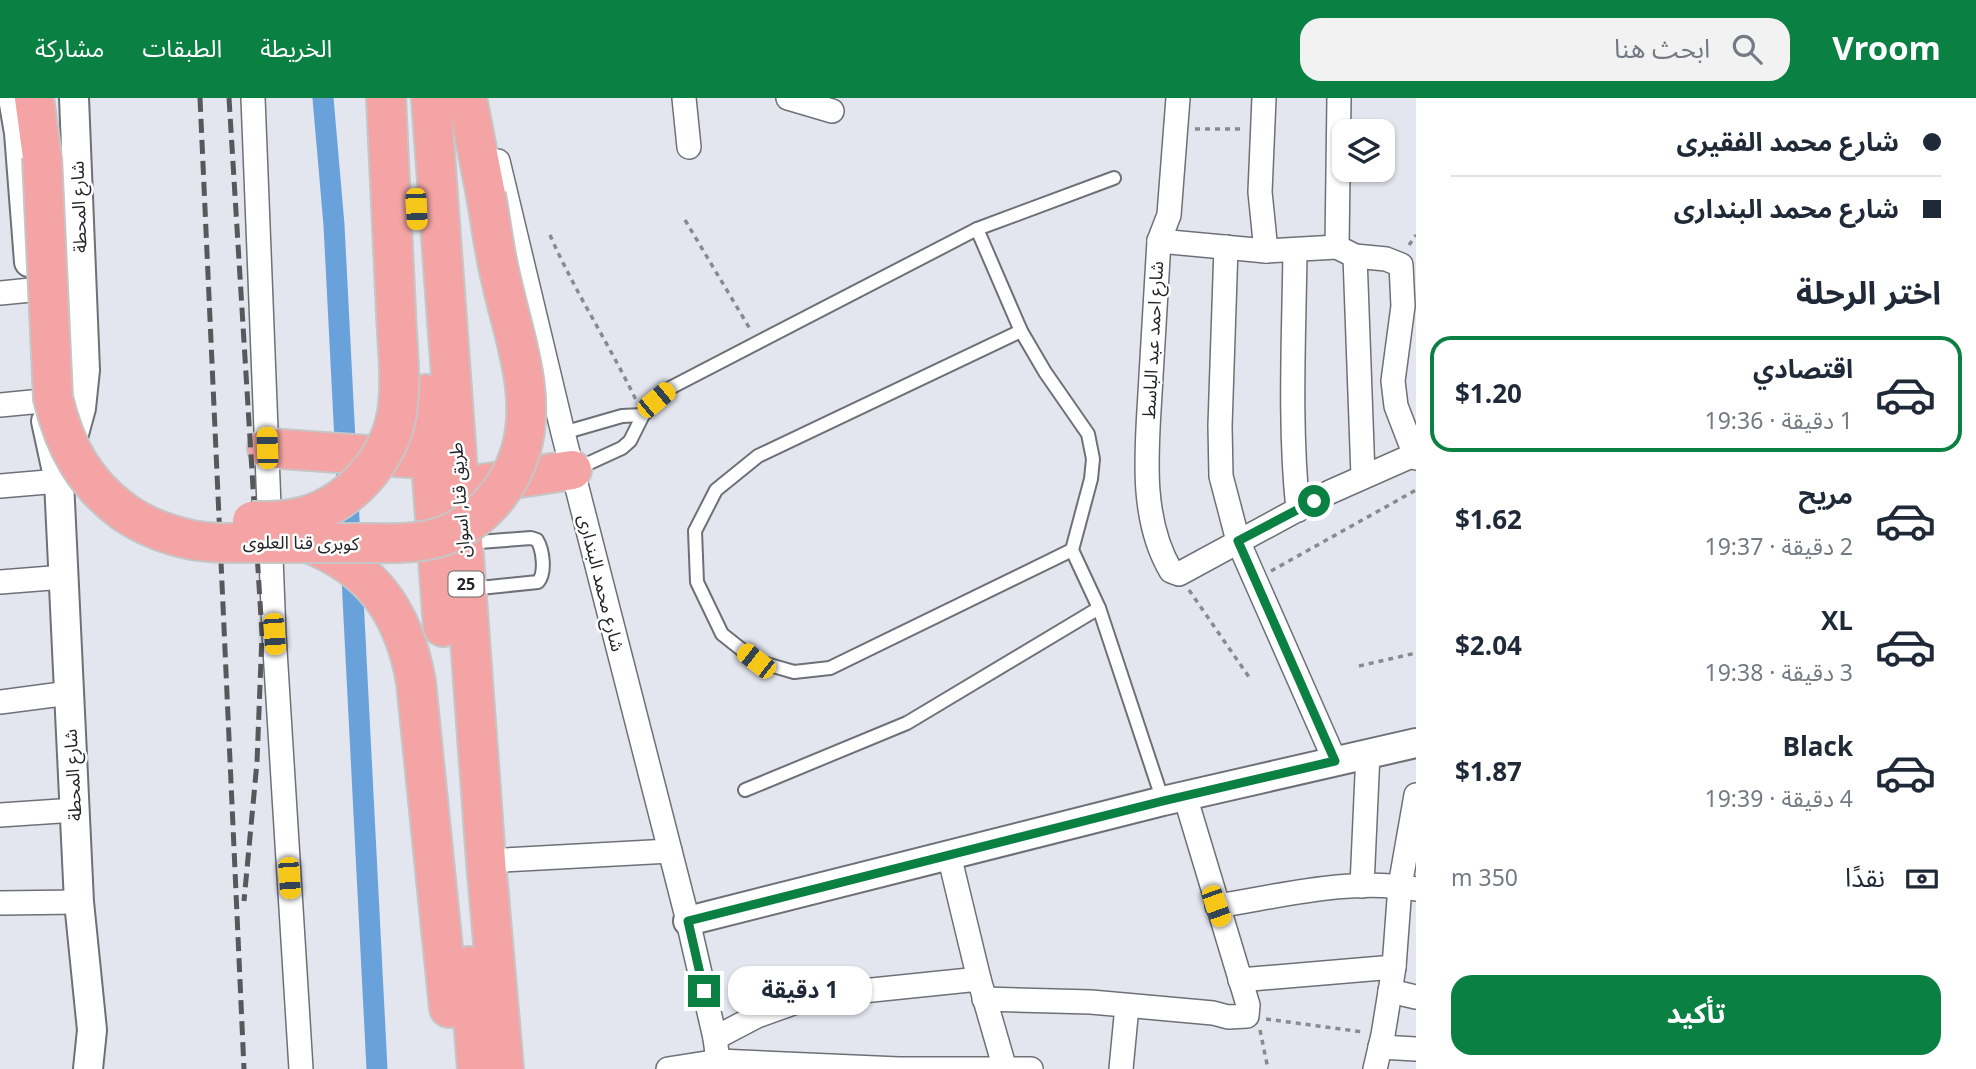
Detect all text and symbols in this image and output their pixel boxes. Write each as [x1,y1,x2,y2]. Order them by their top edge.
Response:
text: Vroom [1832,15,1941,84]
search box [1300,18,1790,81]
text: ابحث هنا [1614,22,1710,77]
text: مشاركة [35,24,104,75]
text: الطبقات [142,24,222,75]
text: الخريطة [260,24,332,75]
icon: search [1728,30,1766,68]
text: شارع محمد الفقيرى [1677,115,1899,170]
map controls [1332,119,1395,182]
button: layers [1332,119,1395,182]
street label: شارع المحطة [58,160,100,254]
text: شارع محمد البندارى [1674,182,1899,237]
car [405,187,428,231]
street label: شارع احمد عبد الباسط [1130,260,1176,420]
text: اختر الرحلة [1796,260,1941,328]
text: اقتصادي [1753,342,1853,397]
icon: car [1874,363,1937,426]
text: $1.20 [1455,367,1522,422]
car [634,378,679,422]
text: 1 دقيقة · 19:36 [1705,397,1853,446]
car [256,427,279,469]
street label: طريق قنا, اسوان [437,441,483,559]
text: مريح [1798,468,1853,523]
route start [1298,485,1330,517]
icon: car [1874,489,1937,552]
text: $1.62 [1455,493,1522,548]
street label: شارع محمد البندارى [566,510,636,656]
street label: كوبرى قنا العلوى [243,523,360,563]
text: 2 دقيقة · 19:37 [1705,523,1853,572]
road number: 25 [448,572,484,597]
text: XL [1821,594,1853,649]
car [263,612,286,656]
icon: car [1874,615,1937,678]
text: $2.04 [1455,619,1522,674]
car [733,640,780,682]
text: 3 دقيقة · 19:38 [1705,649,1853,698]
text: Black [1782,720,1853,775]
street label: شارع المحطة [52,728,94,822]
icon: car [1874,741,1937,804]
text: $1.87 [1455,745,1522,800]
text: 4 دقيقة · 19:39 [1705,775,1853,824]
text: نقدًا [1845,851,1885,906]
text: 350 m [1451,854,1518,903]
car [278,856,301,900]
icon: cash [1903,860,1941,898]
car [1199,883,1234,929]
callout: 1 دقيقة [728,966,872,1015]
text: 1 دقيقة [761,966,839,1015]
route end [688,975,720,1007]
button: تأكيد [1451,975,1941,1055]

